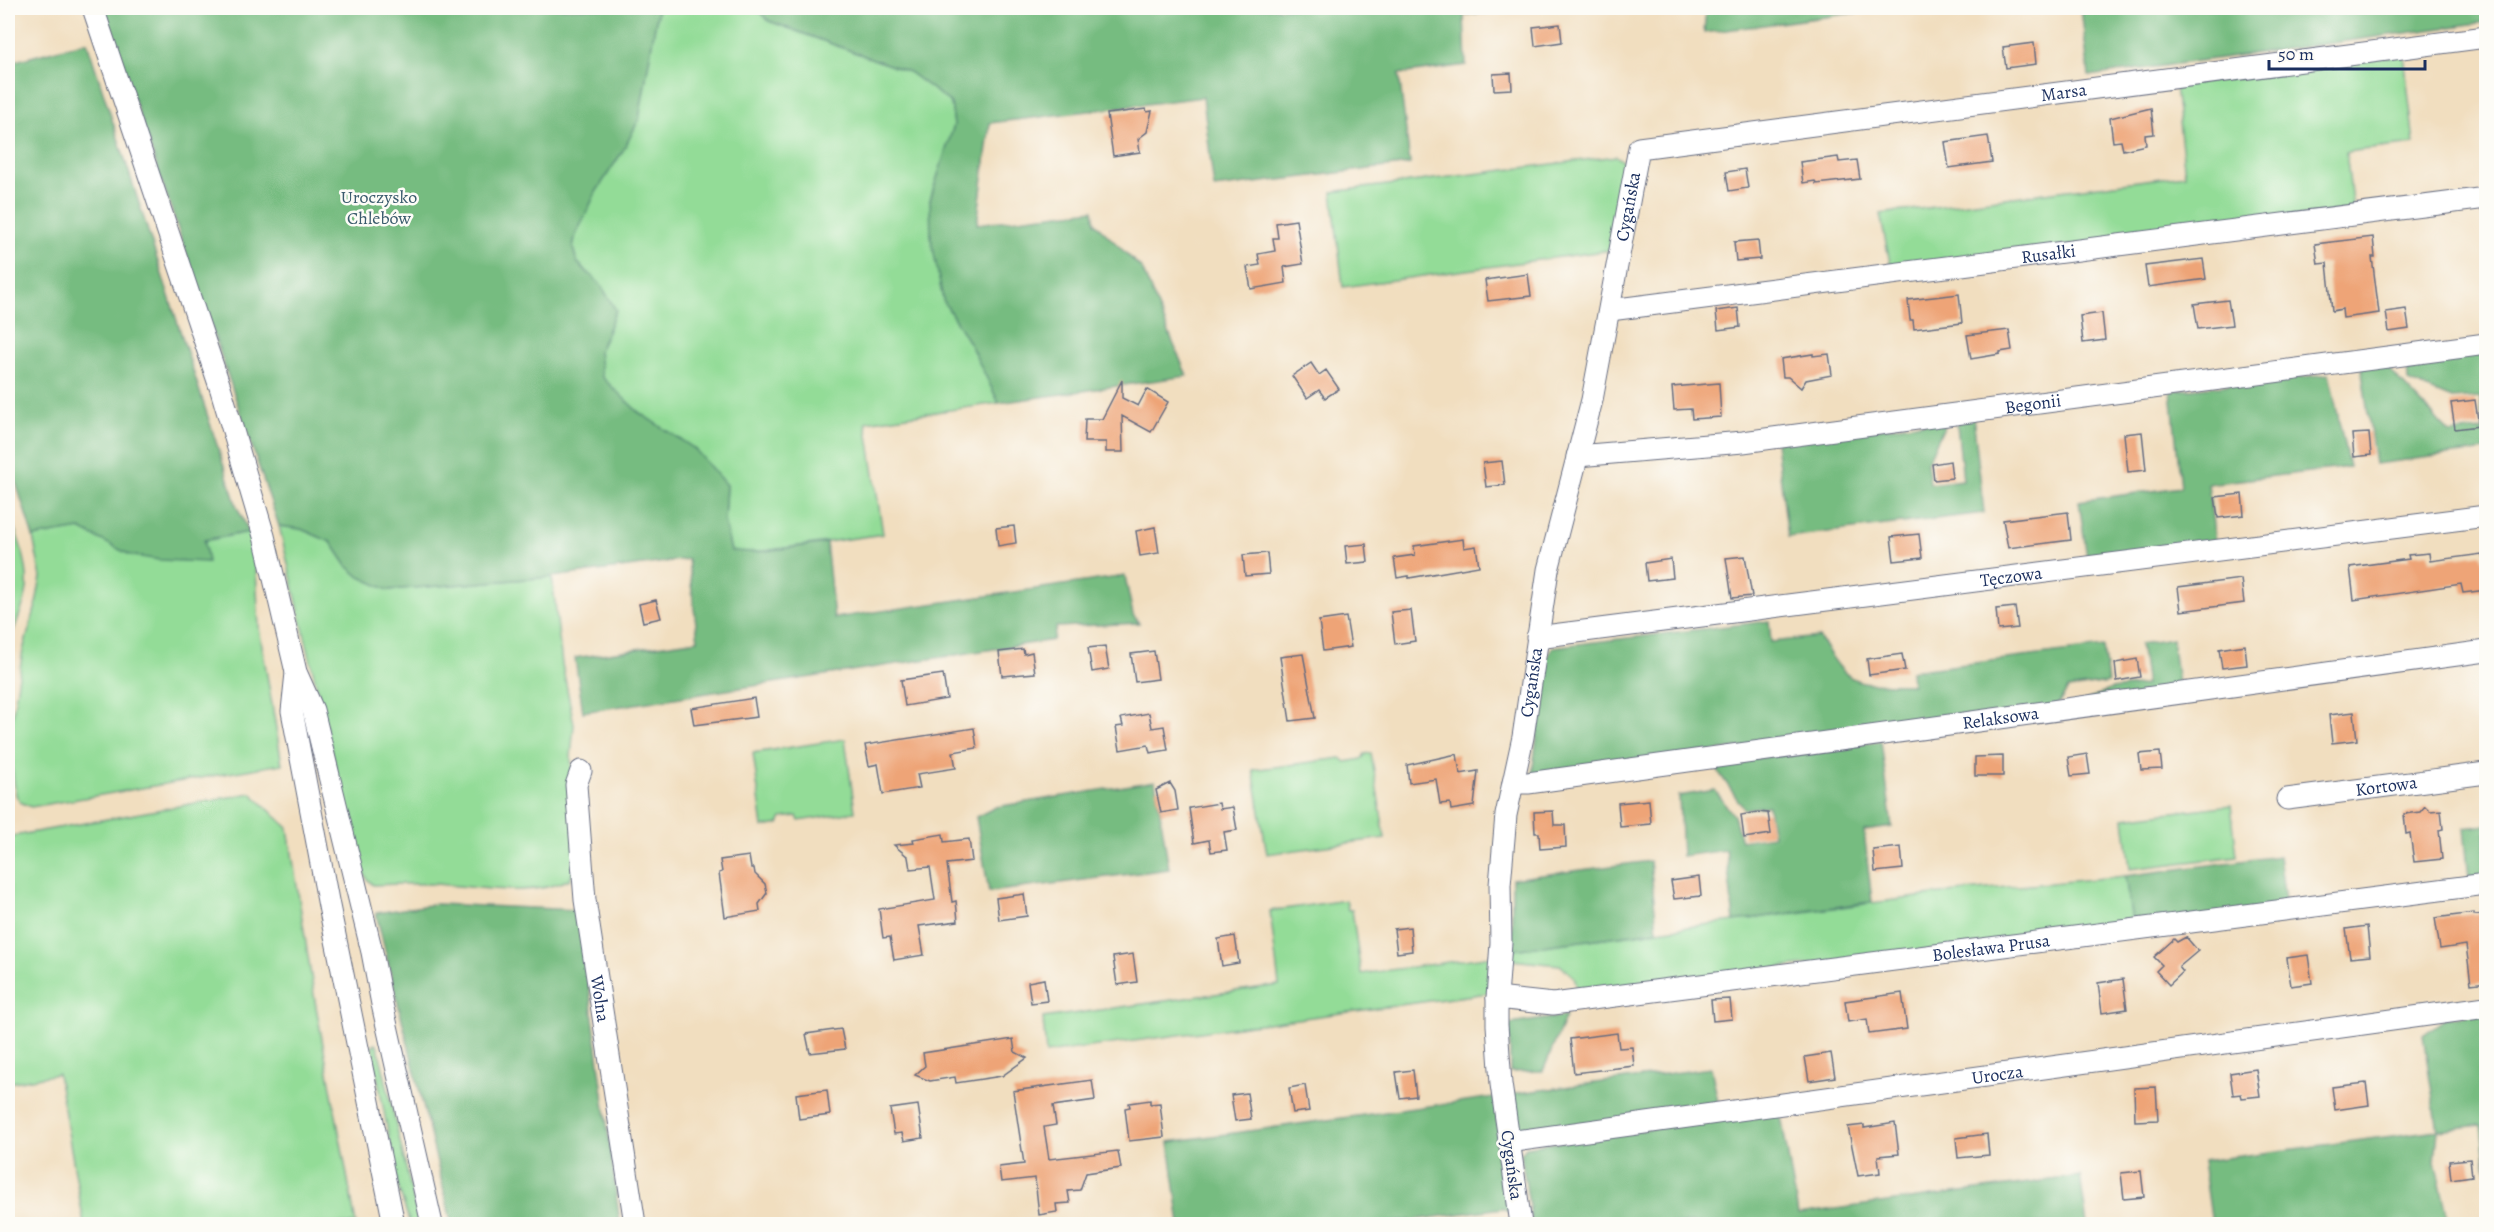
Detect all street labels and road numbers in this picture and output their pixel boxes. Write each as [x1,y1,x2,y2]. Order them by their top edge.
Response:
street label: Marsa [2039,77,2089,107]
street label: Cygańska [1610,169,1646,243]
street label: Rusałki [2020,239,2077,269]
street label: Begonii [2003,388,2062,419]
street label: Tęczowa [1979,561,2044,592]
street label: Cygańska [1514,645,1548,719]
street label: Relaksowa [1961,701,2041,735]
street label: Kortowa [2354,770,2419,802]
street label: Bolesława Prusa [1931,928,2052,967]
street label: Wolna [585,973,616,1024]
street label: Urocza [1970,1059,2025,1090]
street label: Cygańska [1495,1129,1529,1202]

